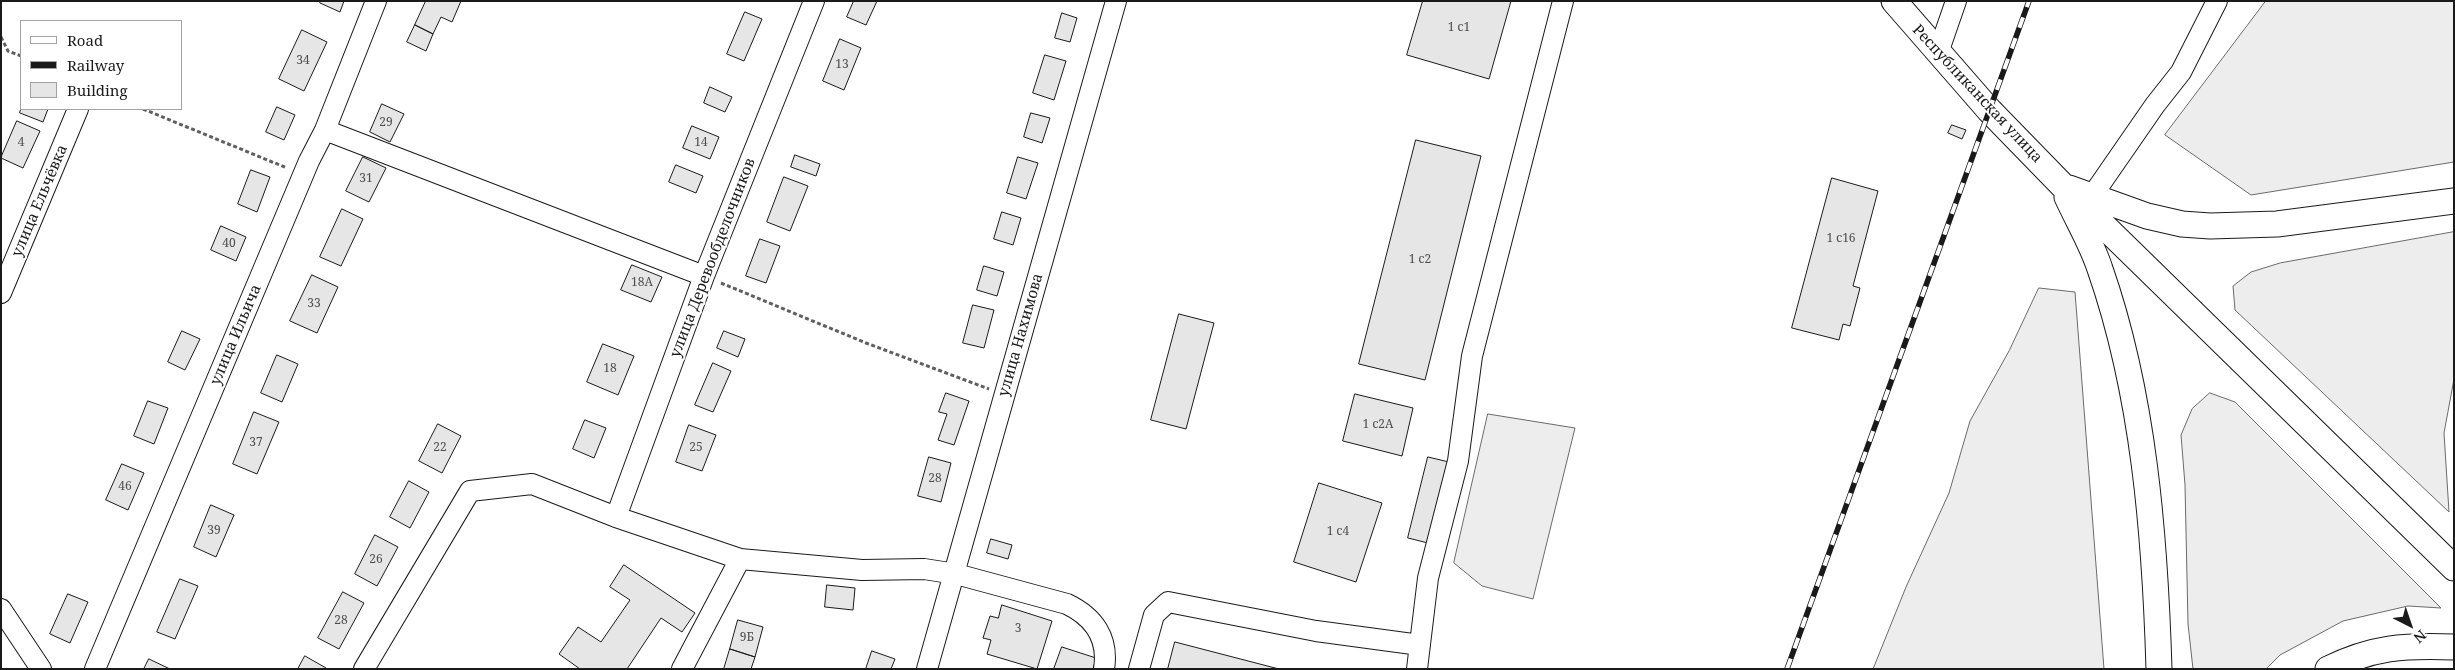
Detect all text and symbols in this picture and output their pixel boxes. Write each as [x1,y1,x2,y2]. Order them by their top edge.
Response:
legend [20,20,182,110]
house number: 1 с1 [1448,21,1470,35]
street label: Республиканская улица [1908,21,2046,167]
text: Road [67,30,103,50]
house number: 34 [296,54,310,68]
text: Railway [67,55,124,75]
house number: 13 [835,58,849,72]
text: Building [67,80,128,100]
house number: 29 [379,116,393,130]
house number: 4 [18,136,24,150]
house number: 14 [694,136,708,150]
street label: улица Ельчёвка [8,142,72,260]
street label: улица Деревообделочников [667,156,759,360]
house number: 31 [359,172,373,186]
house number: 1 с16 [1826,232,1856,246]
house number: 40 [222,237,236,251]
house number: 1 с2 [1409,253,1431,267]
street label: улица Нахимова [995,271,1047,399]
house number: 18А [631,276,653,290]
street label: улица Ильича [207,282,265,388]
house number: 33 [307,297,321,311]
house number: 18 [603,362,617,376]
house number: 1 с2А [1363,418,1393,432]
house number: 37 [249,436,263,450]
house number: 22 [433,441,447,455]
house number: 25 [689,441,703,455]
house number: 28 [928,472,942,486]
house number: 46 [118,480,132,494]
house number: 39 [207,524,221,538]
house number: 1 с4 [1327,525,1349,539]
house number: 26 [369,553,383,567]
north arrow [2385,600,2435,650]
house number: 28 [334,614,348,628]
house number: 3 [1015,622,1021,636]
text: N [2410,626,2431,647]
house number: 9Б [740,631,754,645]

